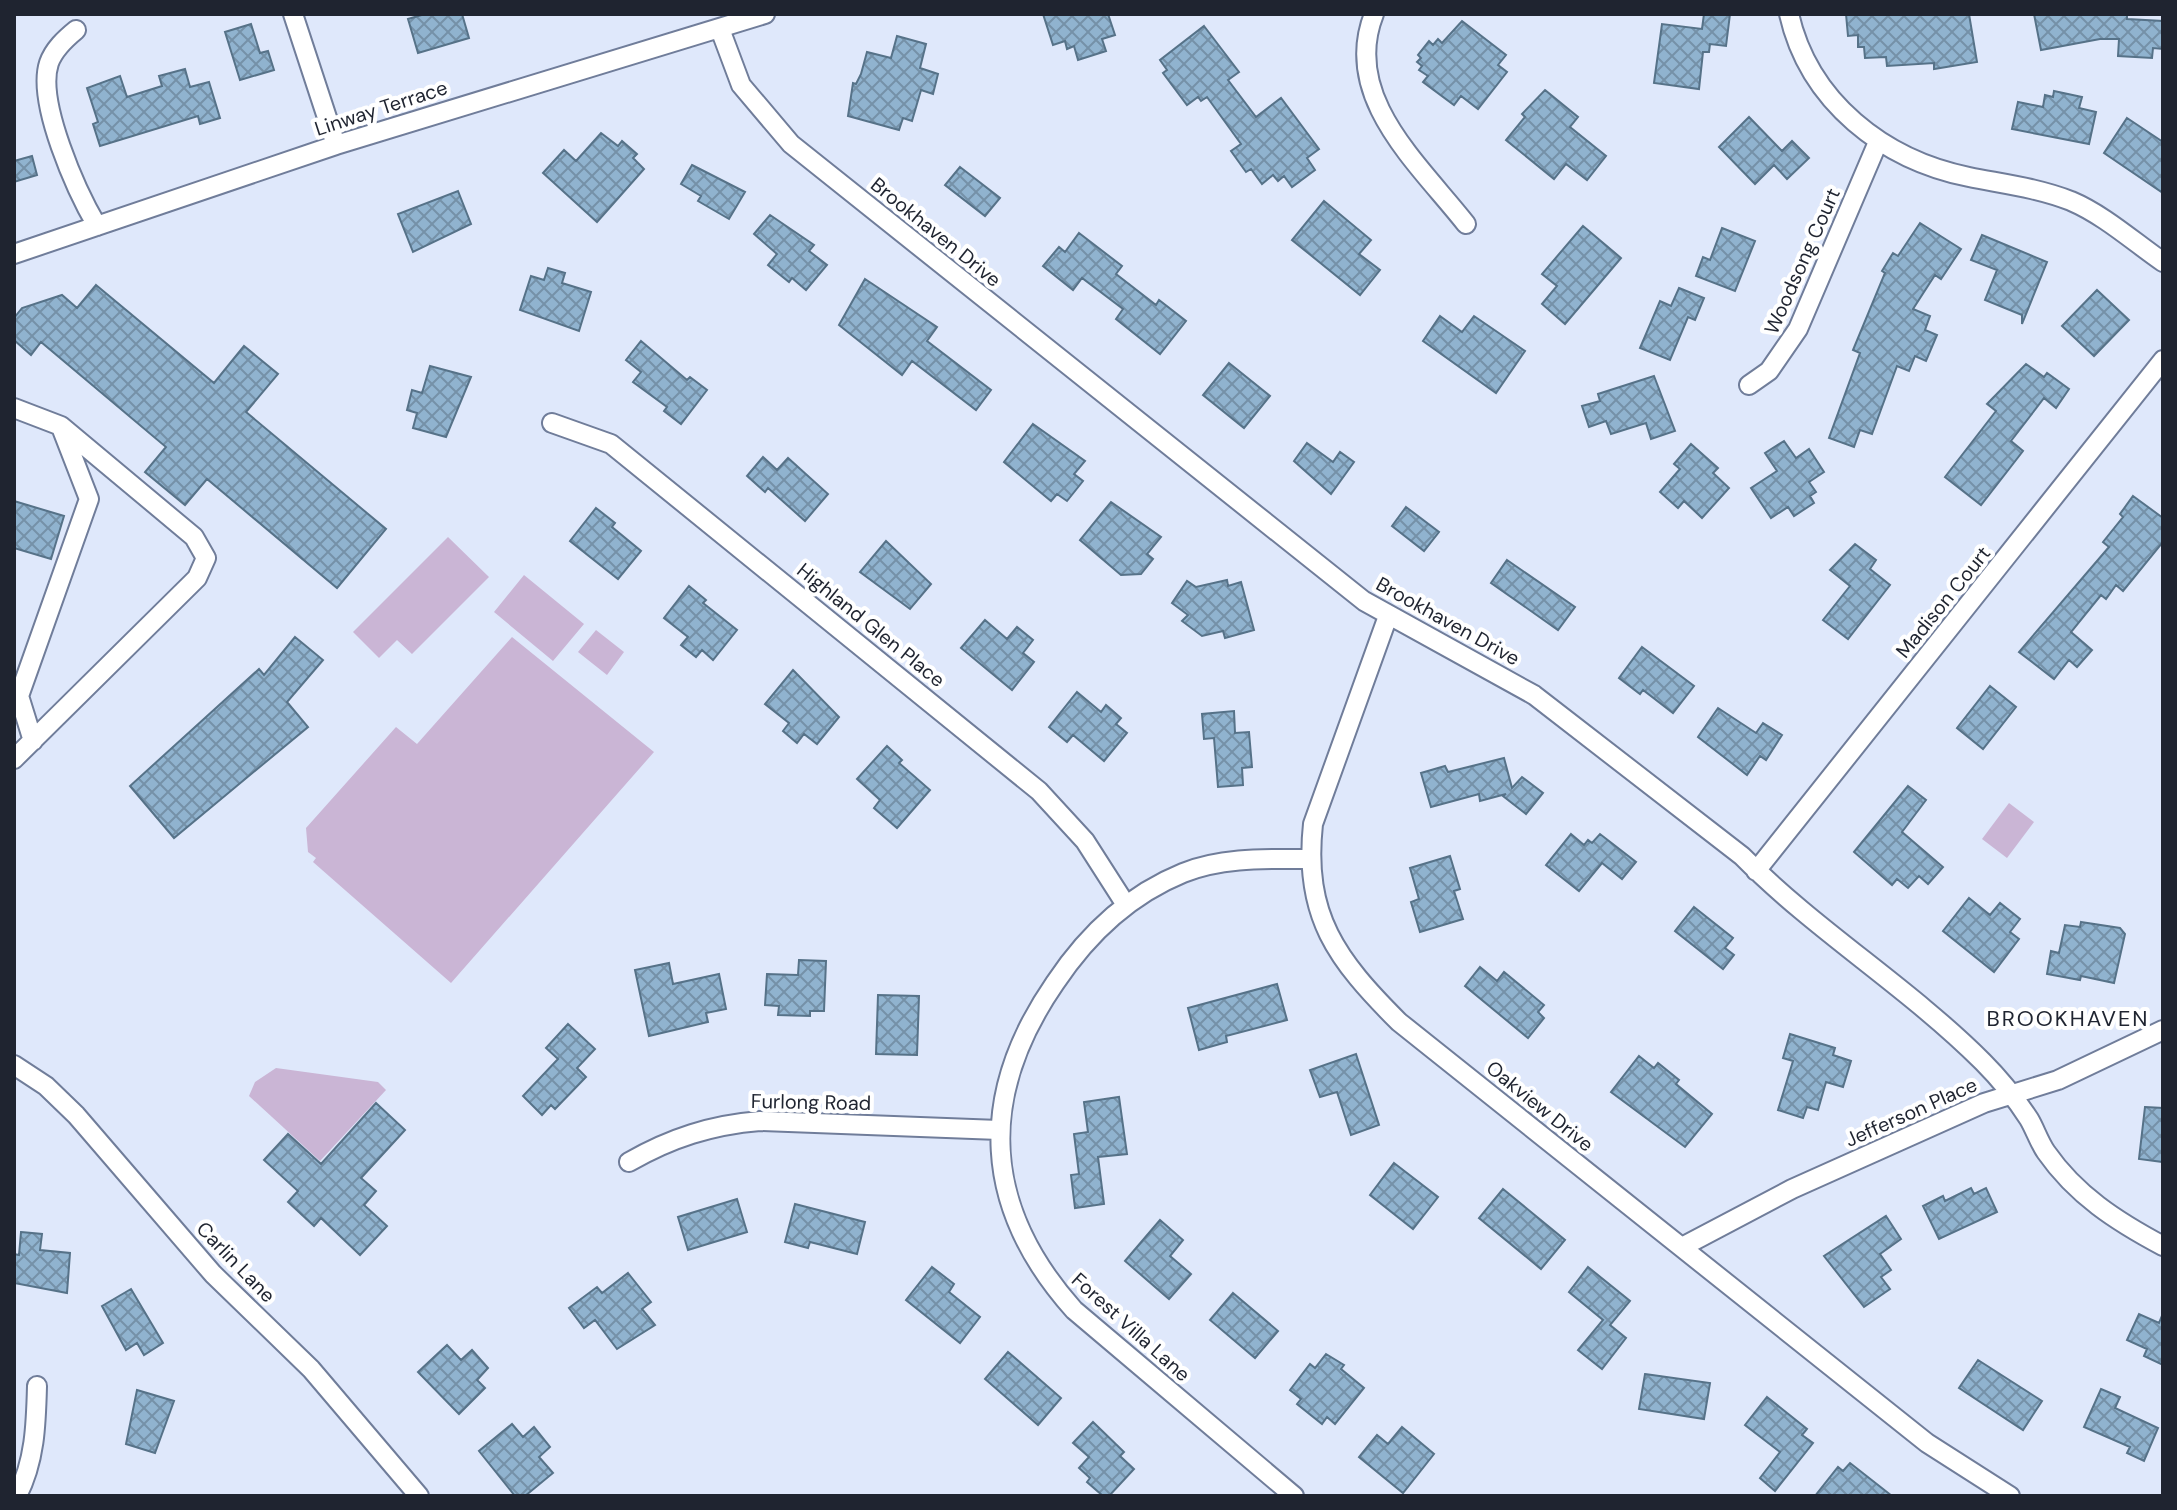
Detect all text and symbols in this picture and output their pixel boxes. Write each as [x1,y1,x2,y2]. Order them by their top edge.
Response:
street label: Linway Terrace [311,74,451,142]
street label: Brookhaven Drive [865,171,1007,293]
street label: Woodsong Court [1758,184,1846,338]
street label: Madison Court [1890,541,1996,663]
street label: Highland Glen Place [792,557,950,693]
street label: Brookhaven Drive [1372,571,1524,671]
district label: BROOKHAVEN [1986,1004,2150,1033]
street label: Oakview Drive [1481,1055,1599,1157]
street label: Jefferson Place [1841,1071,1981,1153]
street label: Furlong Road [751,1088,871,1116]
street label: Carlin Lane [191,1216,281,1308]
street label: Forest Villa Lane [1066,1267,1196,1387]

